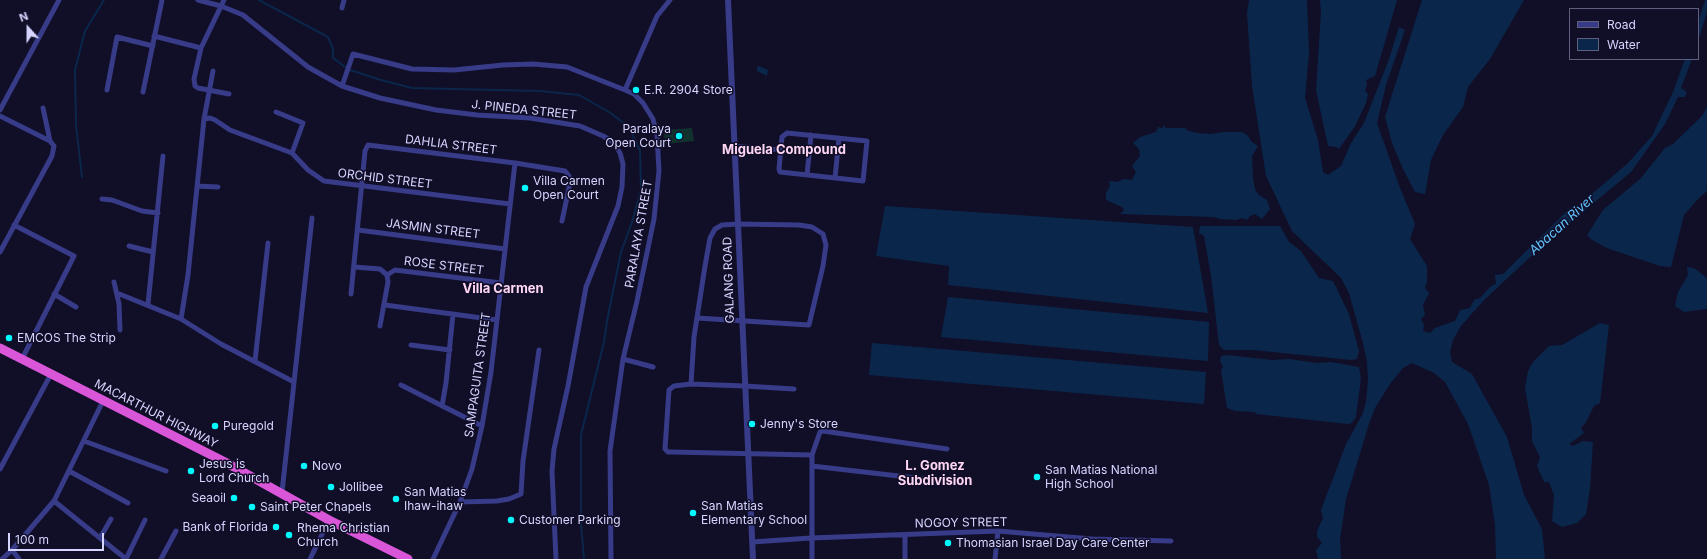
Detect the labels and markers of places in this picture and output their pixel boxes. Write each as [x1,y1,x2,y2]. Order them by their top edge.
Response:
place label: E.R. 2904 Store [644,83,733,97]
marker: E.R. 2904 Store [631,85,641,95]
place label: Paralaya Open Court [605,122,671,150]
marker: Paralaya Open Court [674,131,684,141]
place label: Villa Carmen Open Court [533,174,605,202]
marker: Villa Carmen Open Court [520,183,530,193]
place label: EMCOS The Strip [17,331,116,345]
marker: EMCOS The Strip [4,333,14,343]
place label: Jenny's Store [760,417,838,431]
place label: Puregold [223,419,274,433]
marker: Jenny's Store [747,419,757,429]
marker: Puregold [210,421,220,431]
place label: Jesus is Lord Church [199,457,269,485]
place label: Novo [312,459,342,473]
marker: Novo [299,461,309,471]
place label: San Matias National High School [1045,463,1157,491]
marker: Jesus is Lord Church [186,466,196,476]
marker: San Matias National High School [1032,472,1042,482]
place label: Jollibee [339,480,383,494]
marker: Jollibee [326,482,336,492]
place label: San Matias Ihaw-ihaw [404,485,466,513]
place label: Seaoil [191,491,226,505]
marker: Seaoil [229,493,239,503]
marker: San Matias Ihaw-ihaw [391,494,401,504]
place label: San Matias Elementary School [701,499,807,527]
place label: Saint Peter Chapels [260,500,371,514]
marker: Saint Peter Chapels [247,502,257,512]
marker: San Matias Elementary School [688,508,698,518]
place label: Customer Parking [519,513,621,527]
marker: Customer Parking [506,515,516,525]
place label: Bank of Florida [182,520,268,534]
place label: Rhema Christian Church [297,521,390,549]
marker: Bank of Florida [271,522,281,532]
marker: Rhema Christian Church [284,530,294,540]
place label: Thomasian Israel Day Care Center [956,536,1150,550]
marker: Thomasian Israel Day Care Center [943,538,953,548]

